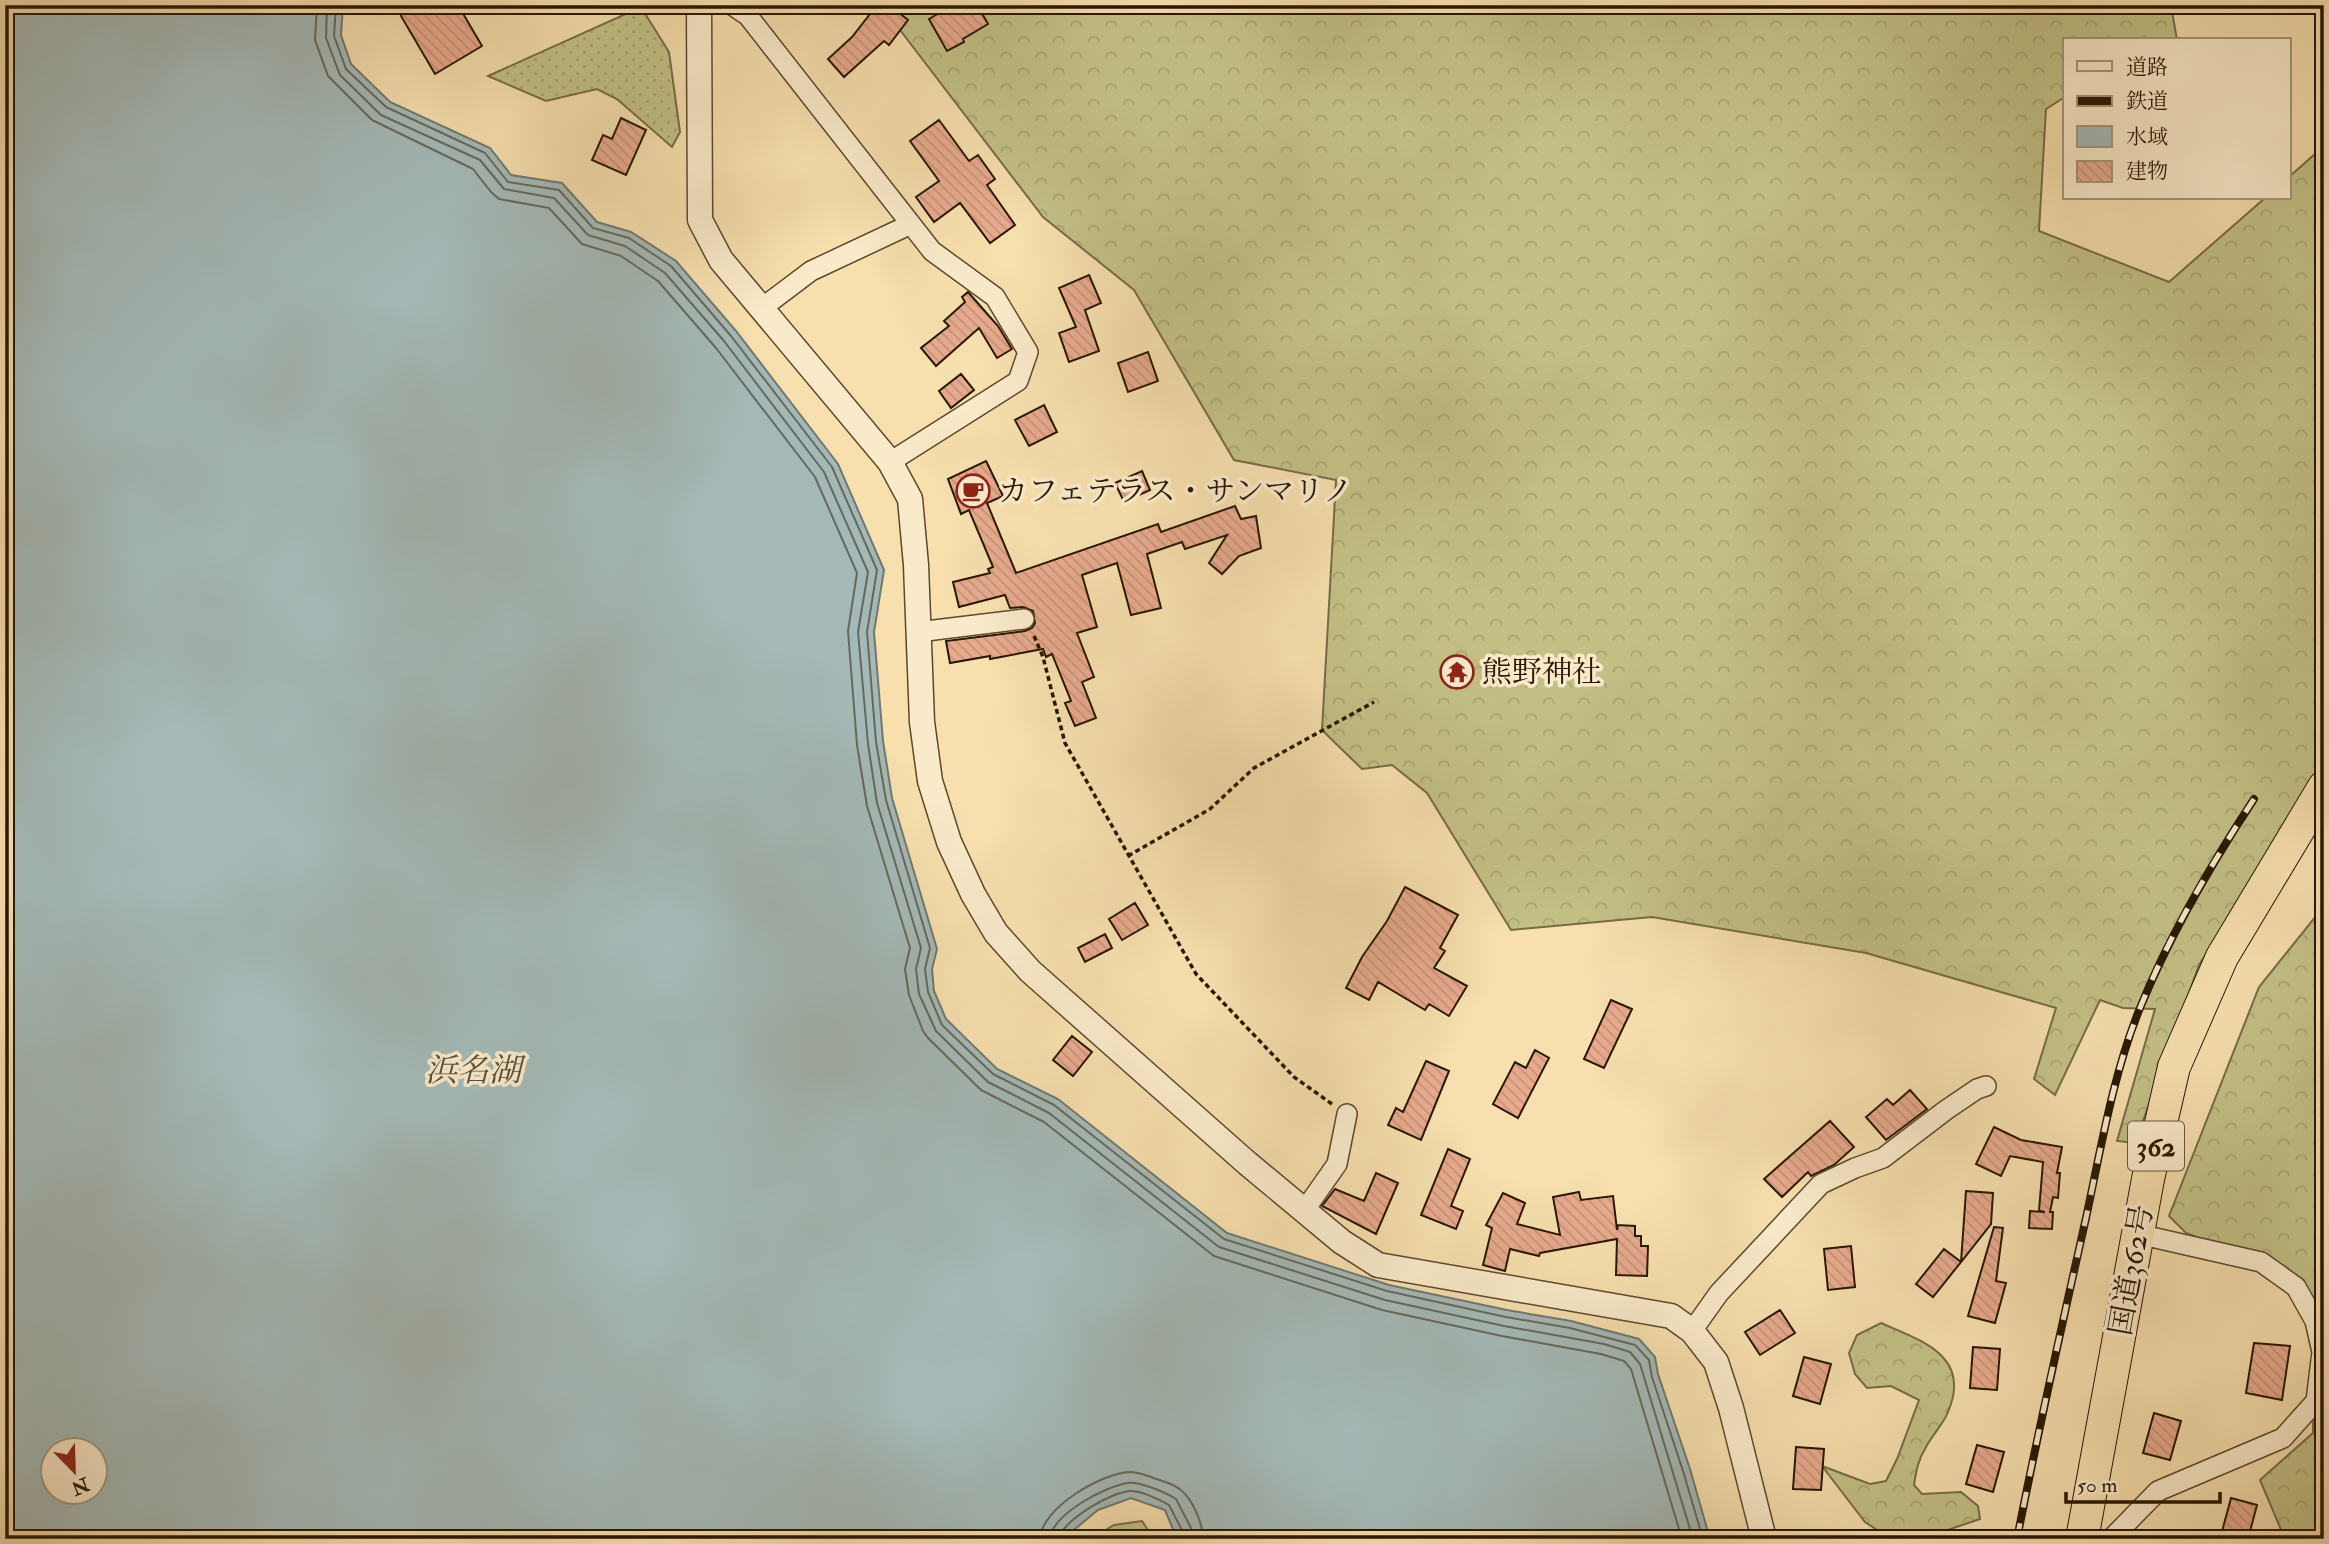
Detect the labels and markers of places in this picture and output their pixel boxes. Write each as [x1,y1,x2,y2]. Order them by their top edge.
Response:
cafe icon: カフェテラス・サンマリノ [954,472,992,510]
place label: カフェテラス・サンマリノ [998,473,1353,510]
temple icon: 熊野神社 [1438,653,1476,691]
place label: 熊野神社 [1482,654,1602,691]

